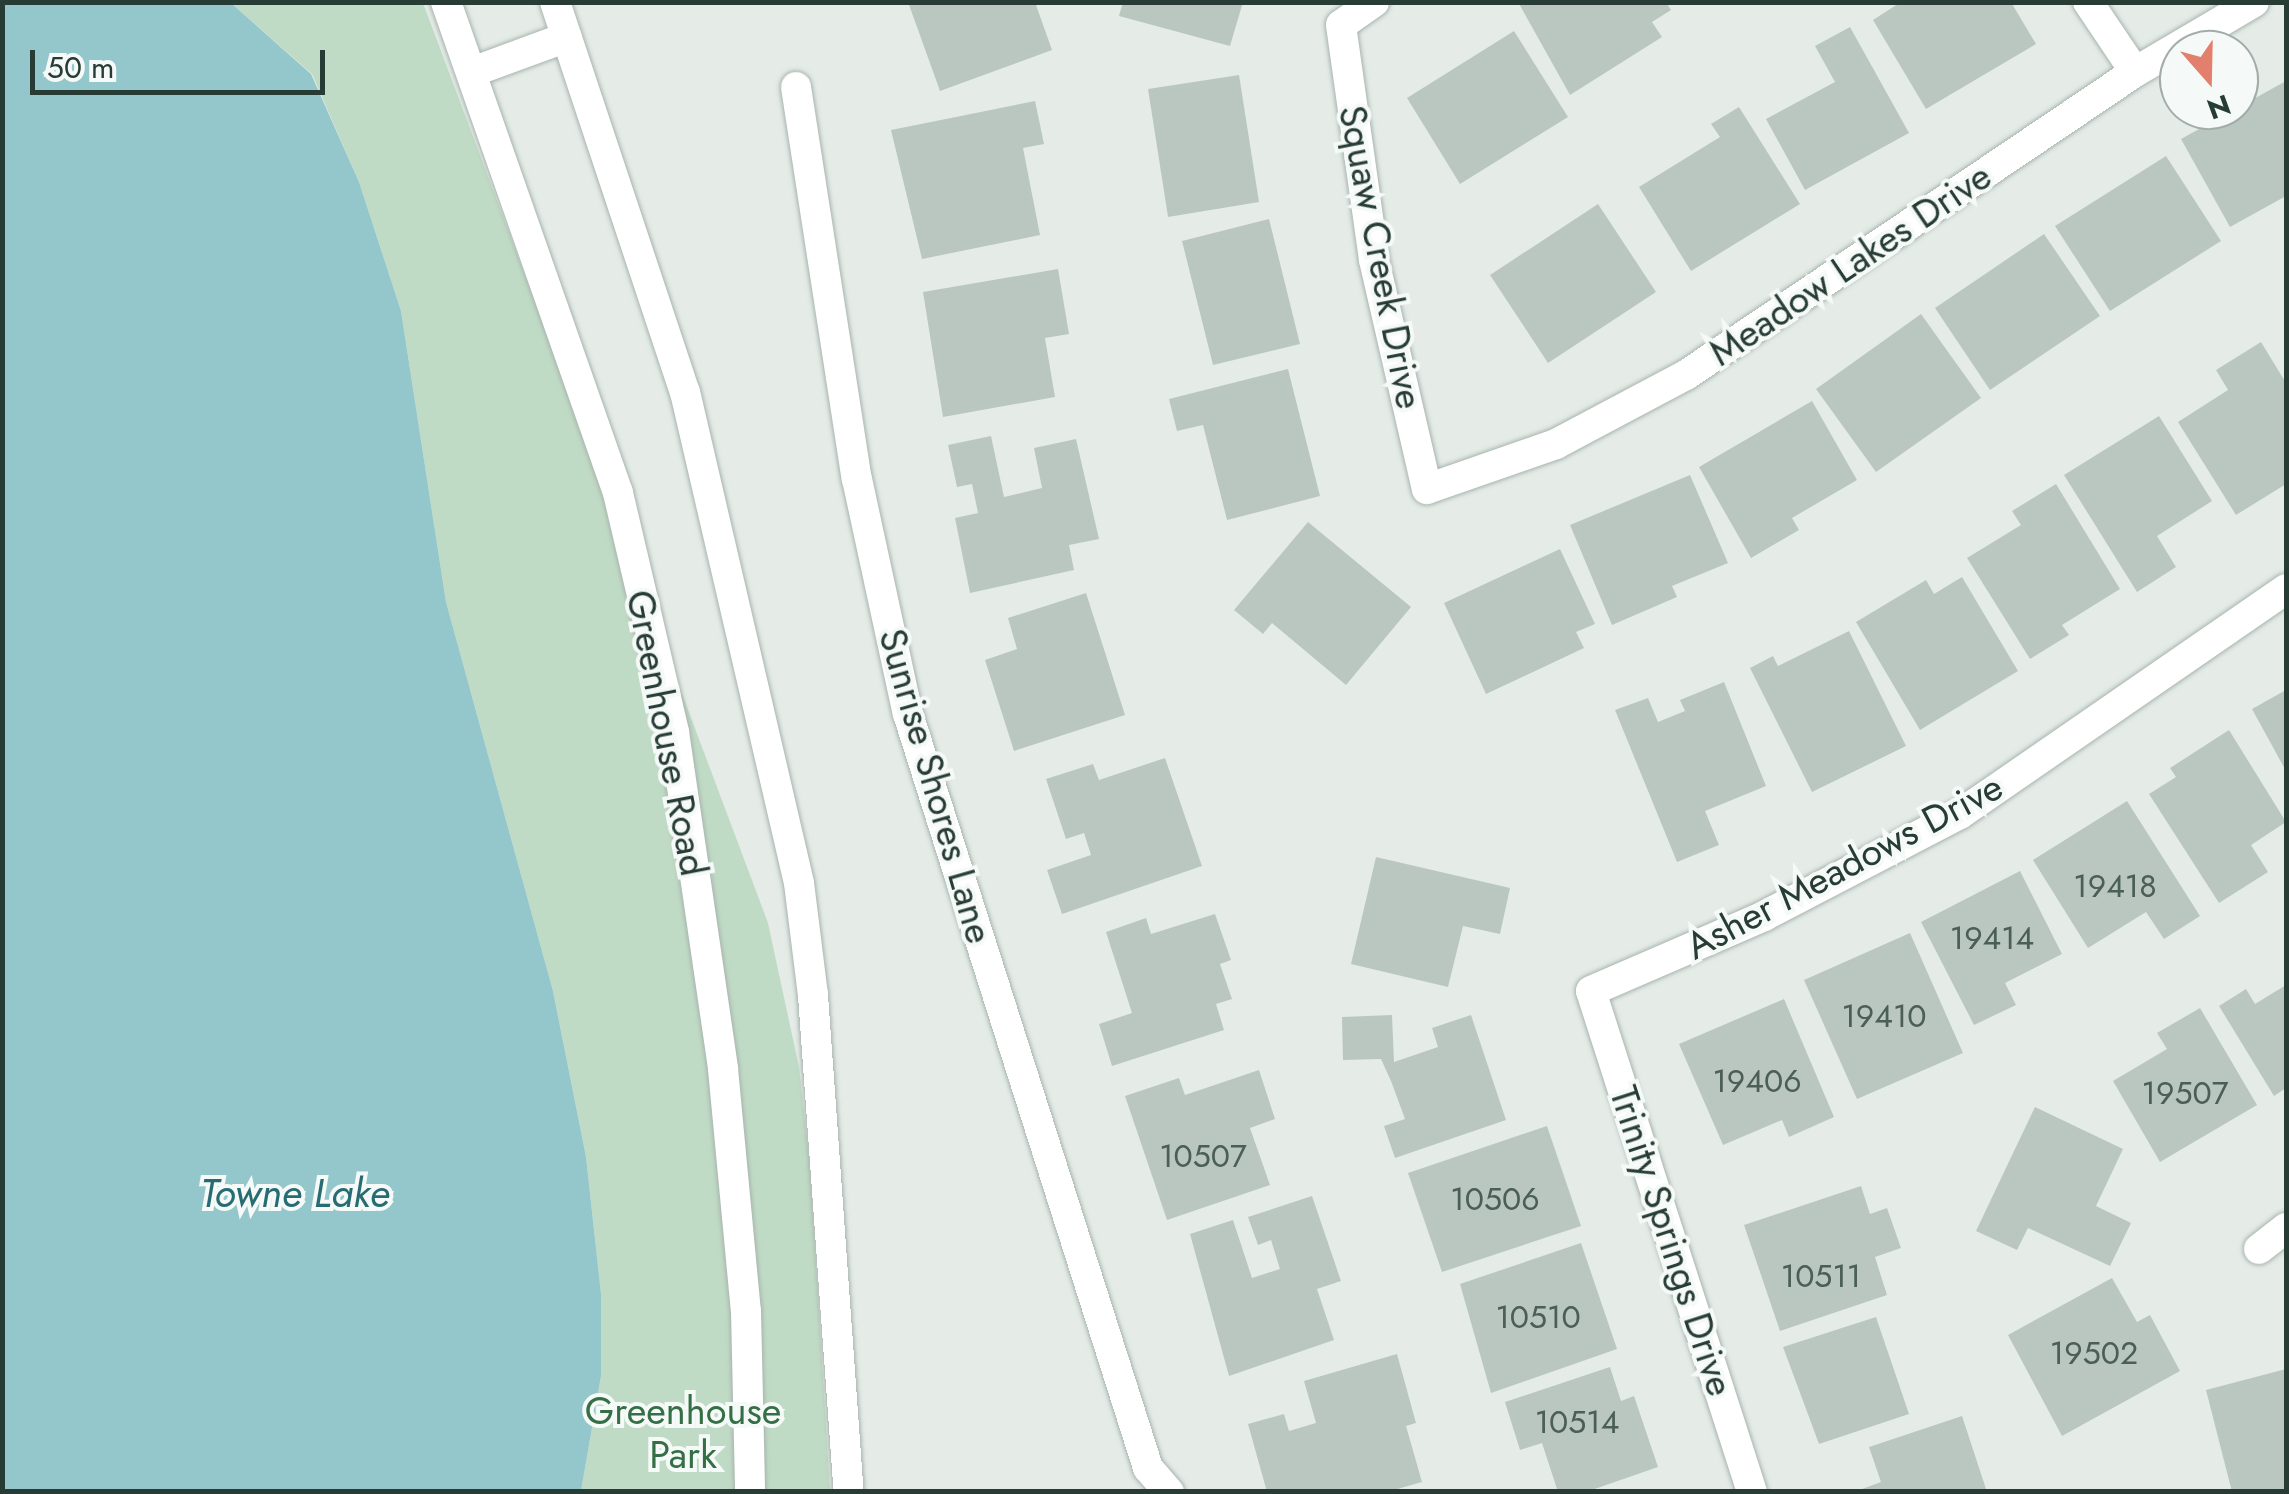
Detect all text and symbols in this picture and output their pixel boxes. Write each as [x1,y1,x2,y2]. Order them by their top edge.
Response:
scale bar [35,30,330,92]
north arrow [2159,30,2259,130]
text: 50 m [47,46,114,89]
text: N [2201,84,2236,130]
street label: Squaw Creek Drive [1329,101,1433,413]
street label: Meadow Lakes Drive [1700,153,2000,375]
street label: Greenhouse Road [617,586,717,880]
street label: Sunrise Shores Lane [869,623,1003,949]
street label: Asher Meadows Drive [1678,763,2010,969]
house number: 19418 [2073,867,2157,905]
house number: 19414 [1950,919,2034,957]
house number: 19410 [1841,997,1927,1035]
house number: 19406 [1712,1062,1802,1100]
house number: 19507 [2142,1074,2228,1112]
street label: Trinity Springs Drive [1600,1080,1744,1402]
house number: 10507 [1159,1137,1247,1175]
water label: Towne Lake [200,1169,390,1217]
house number: 10506 [1450,1180,1540,1218]
house number: 10511 [1781,1257,1861,1295]
house number: 10510 [1495,1298,1581,1336]
house number: 19502 [2050,1334,2138,1372]
park label: Greenhouse Park [585,1388,781,1478]
house number: 10514 [1535,1403,1619,1441]

